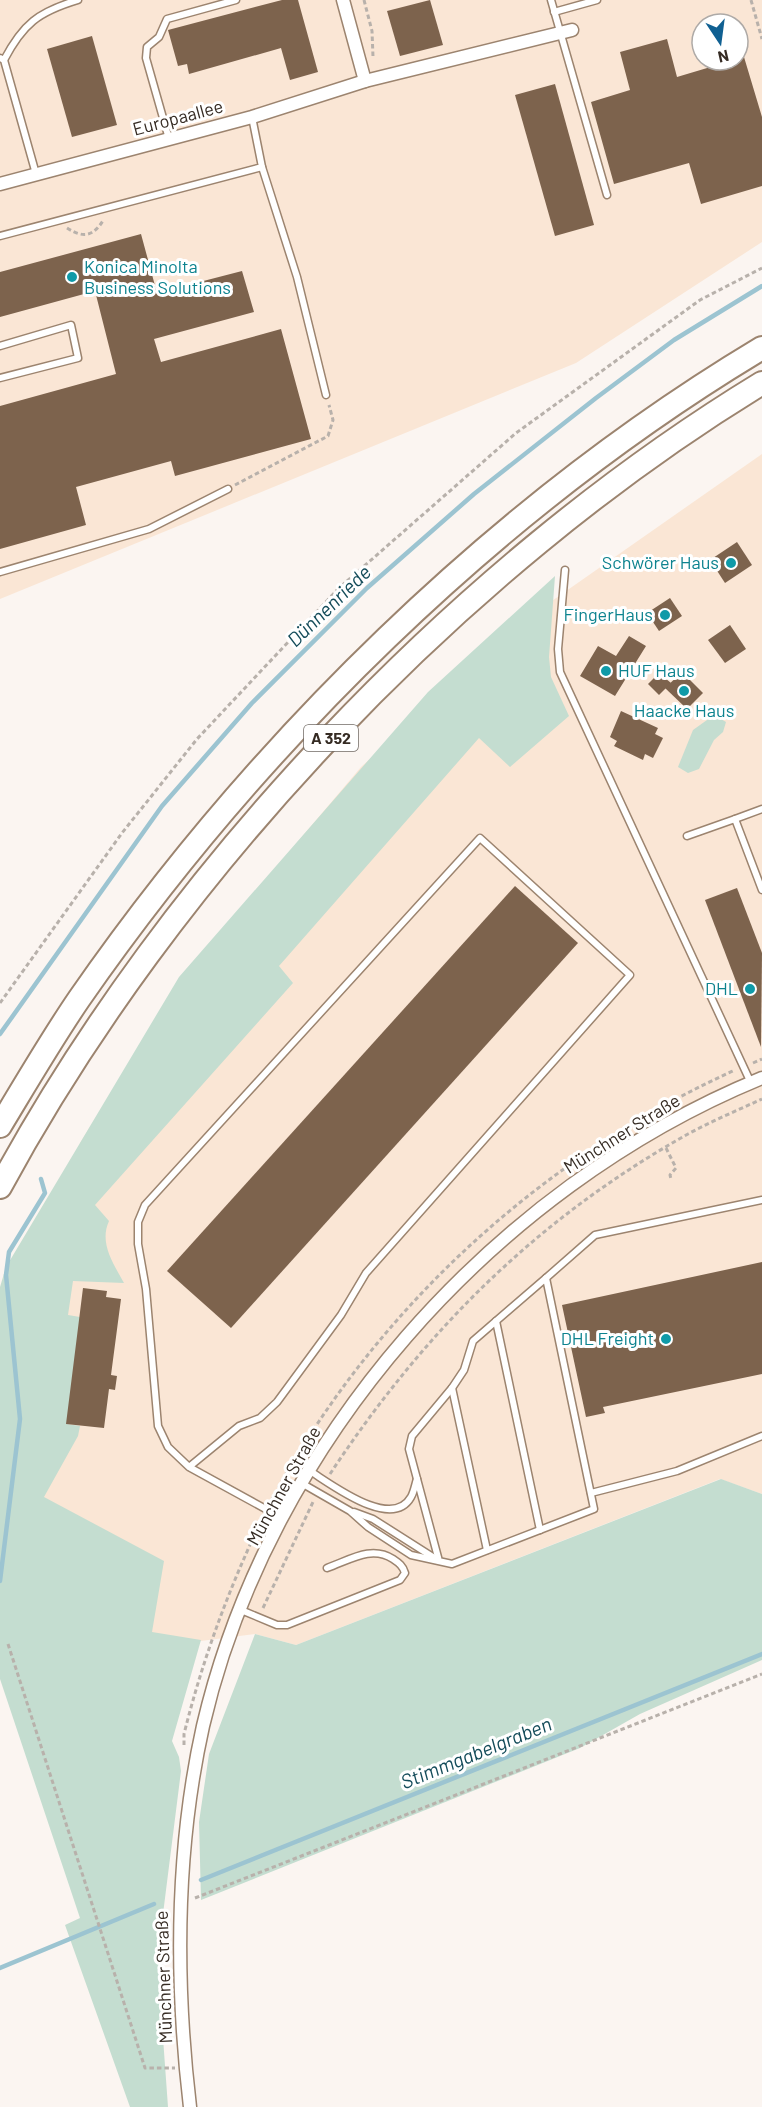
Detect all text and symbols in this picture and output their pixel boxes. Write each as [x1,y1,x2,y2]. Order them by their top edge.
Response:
north arrow [690,12,750,72]
text: N [716,47,731,68]
street label: Europaallee [130,94,225,140]
place label: Konica Minolta Business Solutions [84,255,231,298]
marker: Konica Minolta Business Solutions [65,270,79,284]
place label: Schwörer Haus [602,551,719,573]
marker: Schwörer Haus [724,556,738,570]
water label: Dünnenriede [281,559,375,651]
place label: FingerHaus [563,603,653,625]
marker: FingerHaus [658,608,672,622]
place label: HUF Haus [618,659,695,681]
marker: HUF Haus [599,664,613,678]
marker: Haacke Haus [677,684,691,698]
place label: Haacke Haus [634,699,734,721]
road number: A 352 [304,725,358,751]
place label: DHL [705,977,738,999]
marker: DHL [743,982,757,996]
street label: Münchner Straße [559,1089,684,1178]
place label: DHL Freight [561,1327,654,1349]
marker: DHL Freight [659,1332,673,1346]
street label: Münchner Straße [241,1422,325,1549]
water label: Stimmgabelgraben [397,1711,555,1793]
street label: Münchner Straße [150,1910,176,2044]

